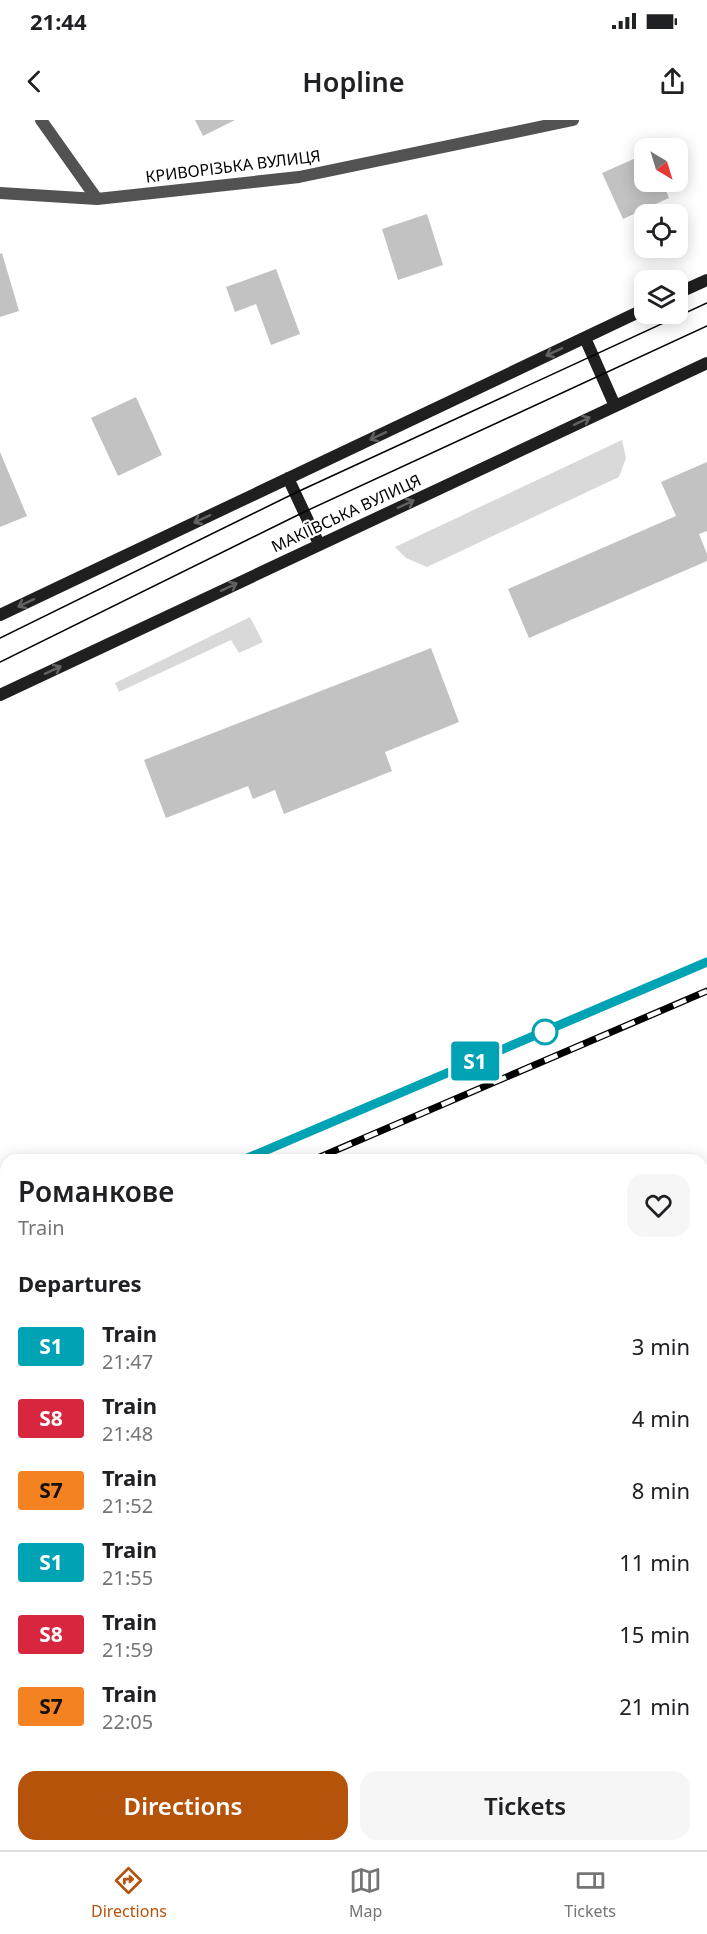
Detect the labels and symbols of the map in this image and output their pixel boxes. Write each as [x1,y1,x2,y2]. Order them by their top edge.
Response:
north arrow [634,138,688,192]
street label: КРИВОРІЗЬКА ВУЛИЦЯ [144,144,322,188]
one-way arrow [546,347,564,359]
one-way arrow [573,415,591,427]
one-way arrow [370,430,388,442]
street label: МАКІЇВСЬКА ВУЛИЦЯ [268,469,424,557]
one-way arrow [396,497,414,509]
one-way arrow [193,514,211,526]
one-way arrow [220,580,238,592]
one-way arrow [17,598,35,610]
one-way arrow [43,663,61,675]
unlabelled marker [532,1019,558,1045]
line badge: S1 [448,1042,502,1080]

